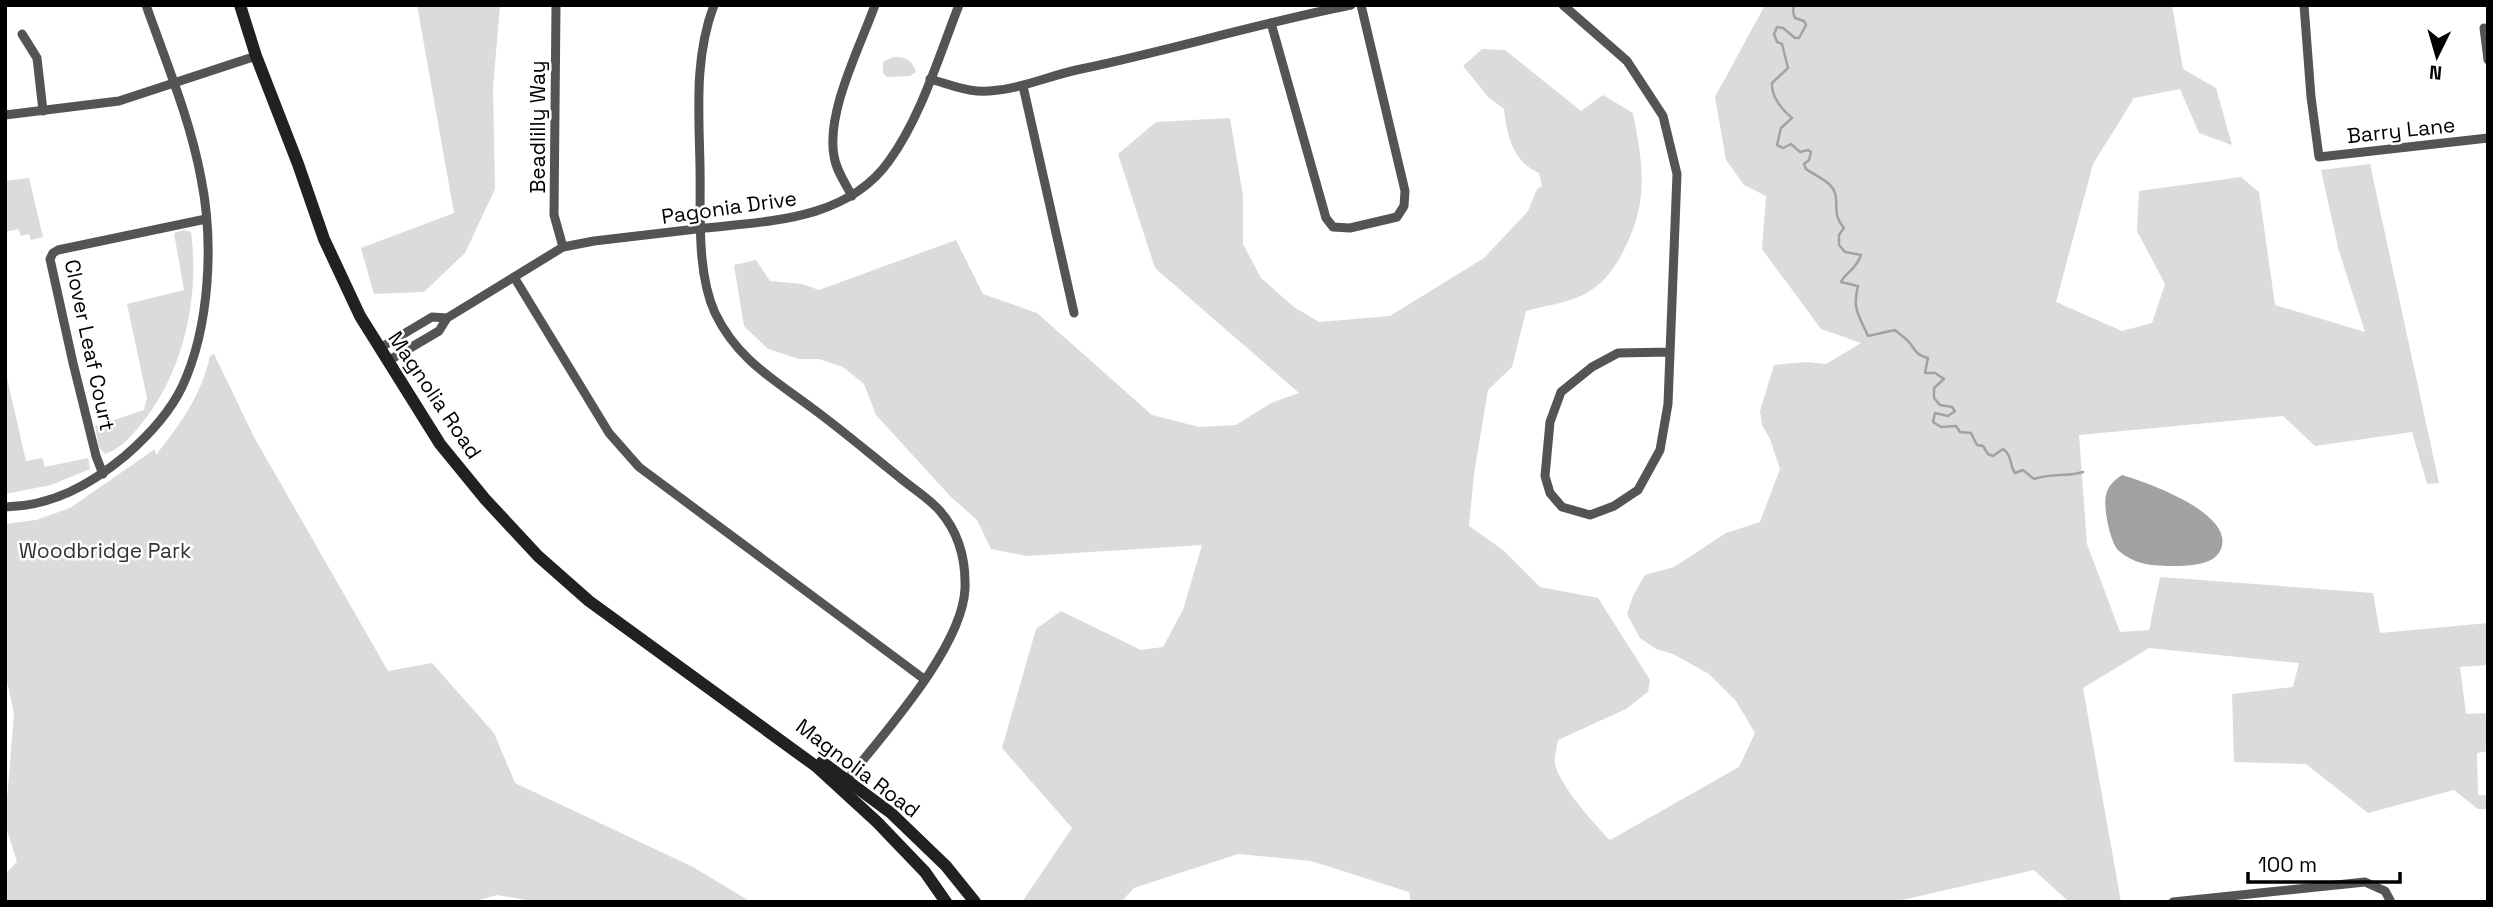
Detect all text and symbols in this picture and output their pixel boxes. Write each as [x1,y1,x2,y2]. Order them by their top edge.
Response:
north arrow [2402,21,2472,91]
text: N [2428,59,2443,85]
street label: Beadlilly Way [524,60,551,194]
street label: Barry Lane [2345,111,2457,149]
street label: Pagonia Drive [660,184,798,230]
street label: Clover Leaf Court [59,257,121,433]
street label: Magnolia Road [382,326,488,464]
park label: Woodbridge Park [19,537,191,564]
street label: Magnolia Road [791,713,925,823]
scale bar [2248,841,2400,885]
text: 100 m [2258,851,2317,878]

